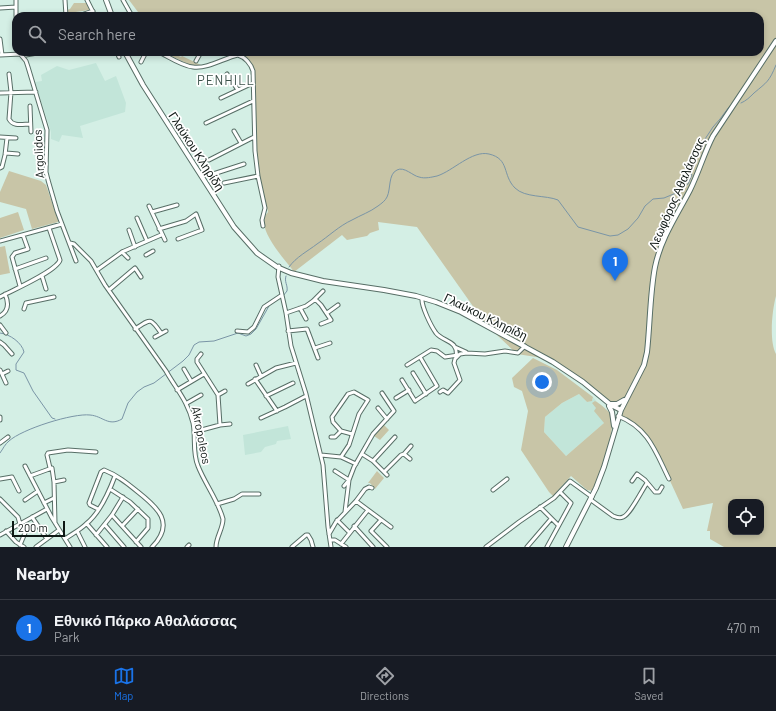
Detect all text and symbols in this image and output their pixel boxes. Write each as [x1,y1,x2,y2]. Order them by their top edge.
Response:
search box [12,12,764,56]
icon: search [26,23,48,45]
text: Search here [58,25,136,43]
district label: PENHILL [197,72,255,88]
street label: Γλαύκου Κληρίδη [166,109,228,193]
street label: Argolidos [30,129,46,179]
street label: Λεωφόρος Αθαλάσσας [645,135,708,251]
pin: 1 [602,248,628,281]
street label: Γλαύκου Κληρίδη [442,290,530,343]
your location [532,372,552,392]
street label: Akropoleos [190,405,215,465]
map controls [728,499,764,535]
button: locate [728,499,764,535]
scale bar [12,519,65,538]
text: 200 m [18,521,48,534]
text: Nearby [16,563,70,583]
text: Εθνικό Πάρκο Αθαλάσσας [54,611,237,629]
text: 1 [27,620,31,636]
text: 470 m [726,620,760,636]
text: Park [54,629,80,645]
tab: Map [113,665,135,702]
tab: Directions [360,665,409,702]
tab: Saved [634,665,663,702]

